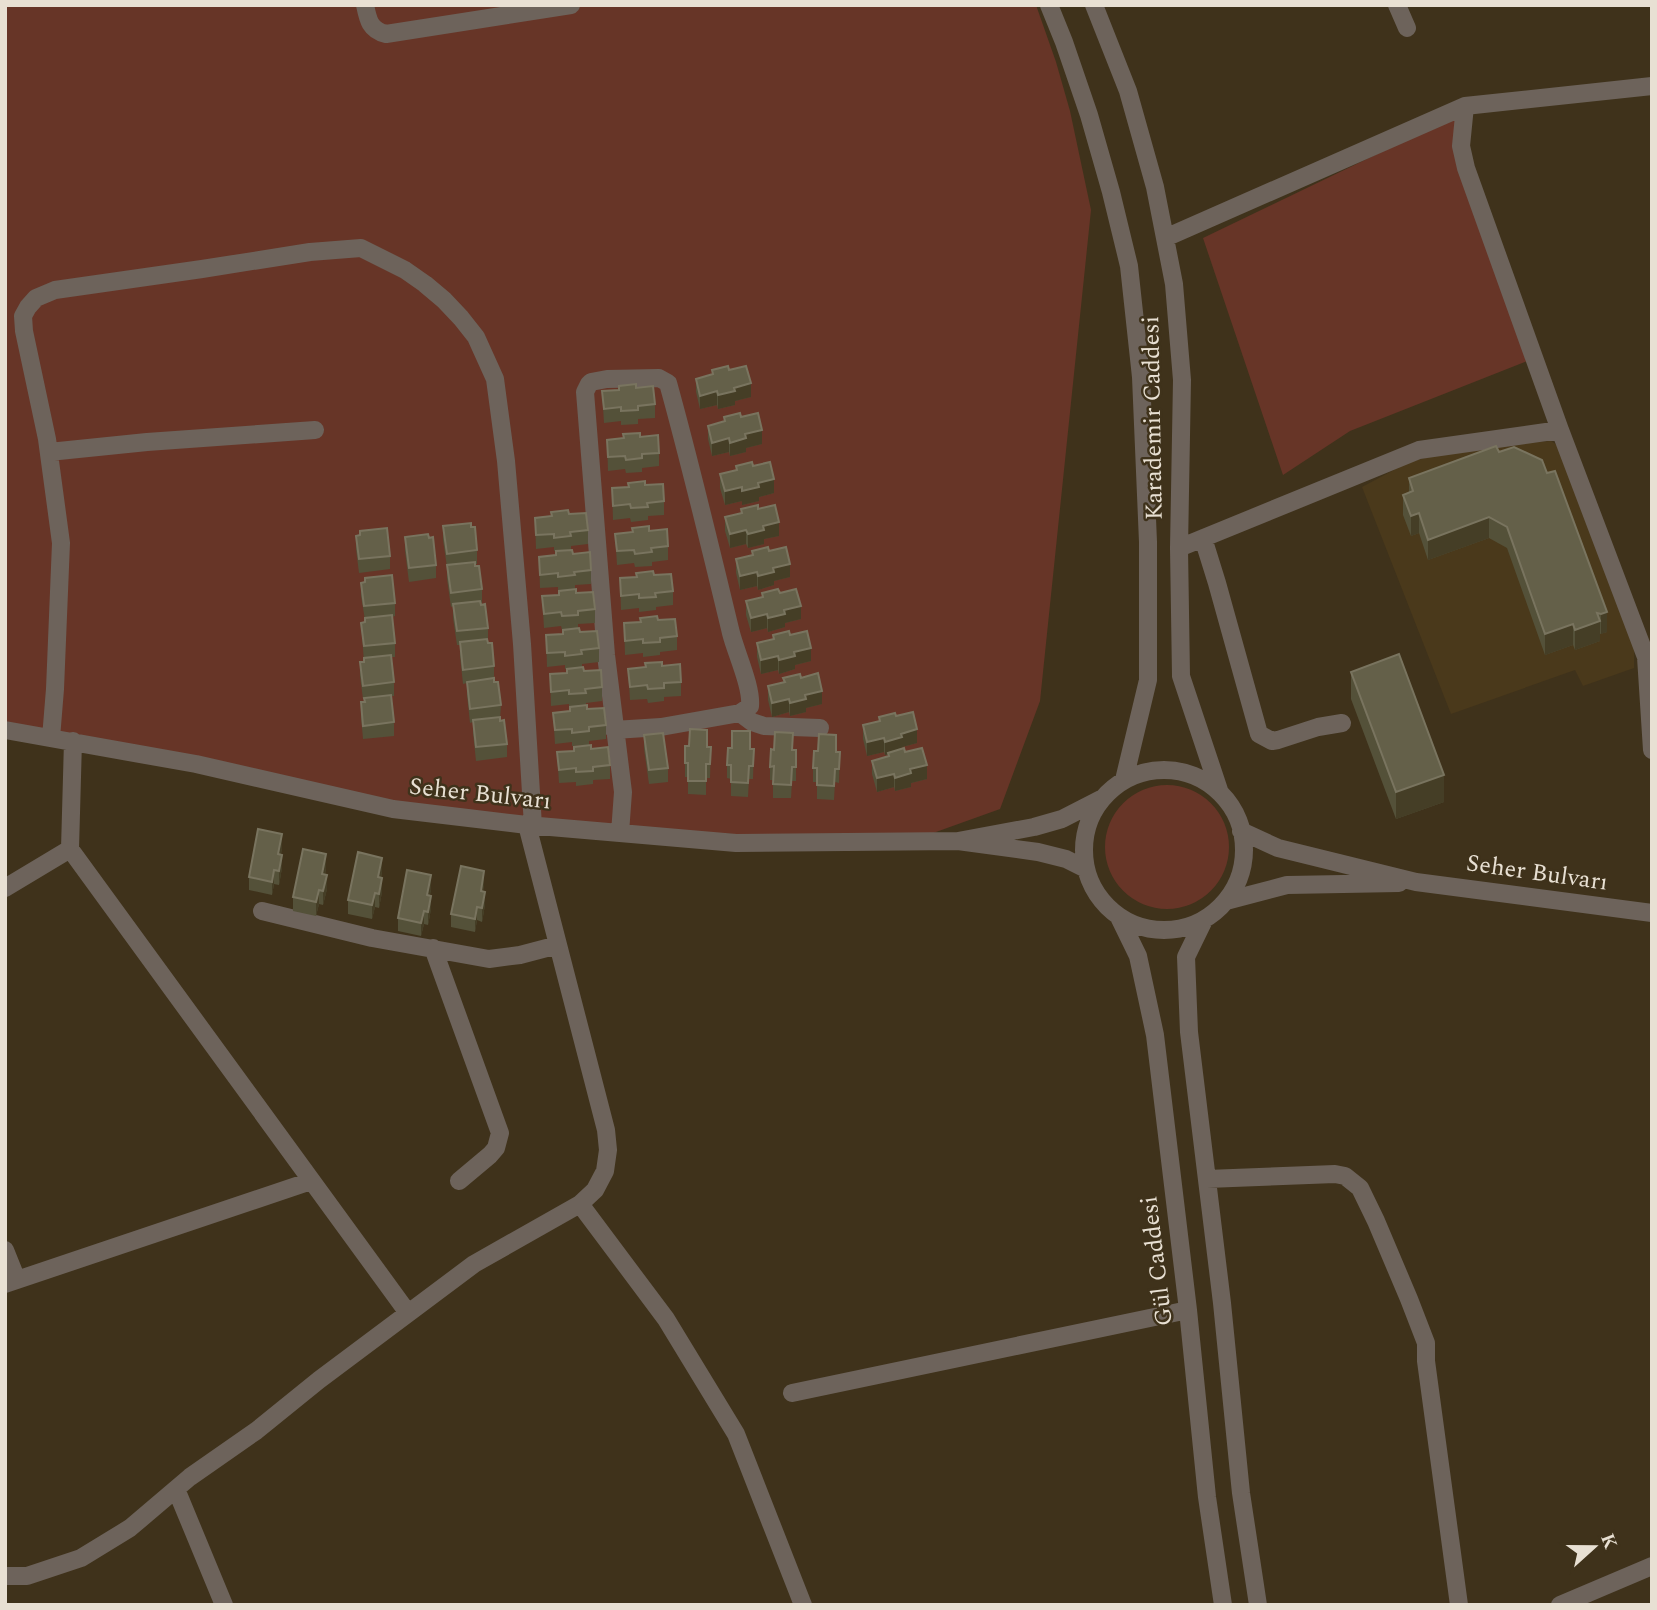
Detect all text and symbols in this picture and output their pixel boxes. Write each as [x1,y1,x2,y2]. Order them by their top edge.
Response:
street label: Karademir Caddesi [1133,316,1173,520]
street label: Seher Bulvarı [407,769,553,819]
street label: Seher Bulvarı [1464,845,1610,901]
street label: Gül Caddesi [1131,1194,1183,1328]
north arrow [1559,1512,1629,1582]
text: K [1592,1529,1625,1554]

